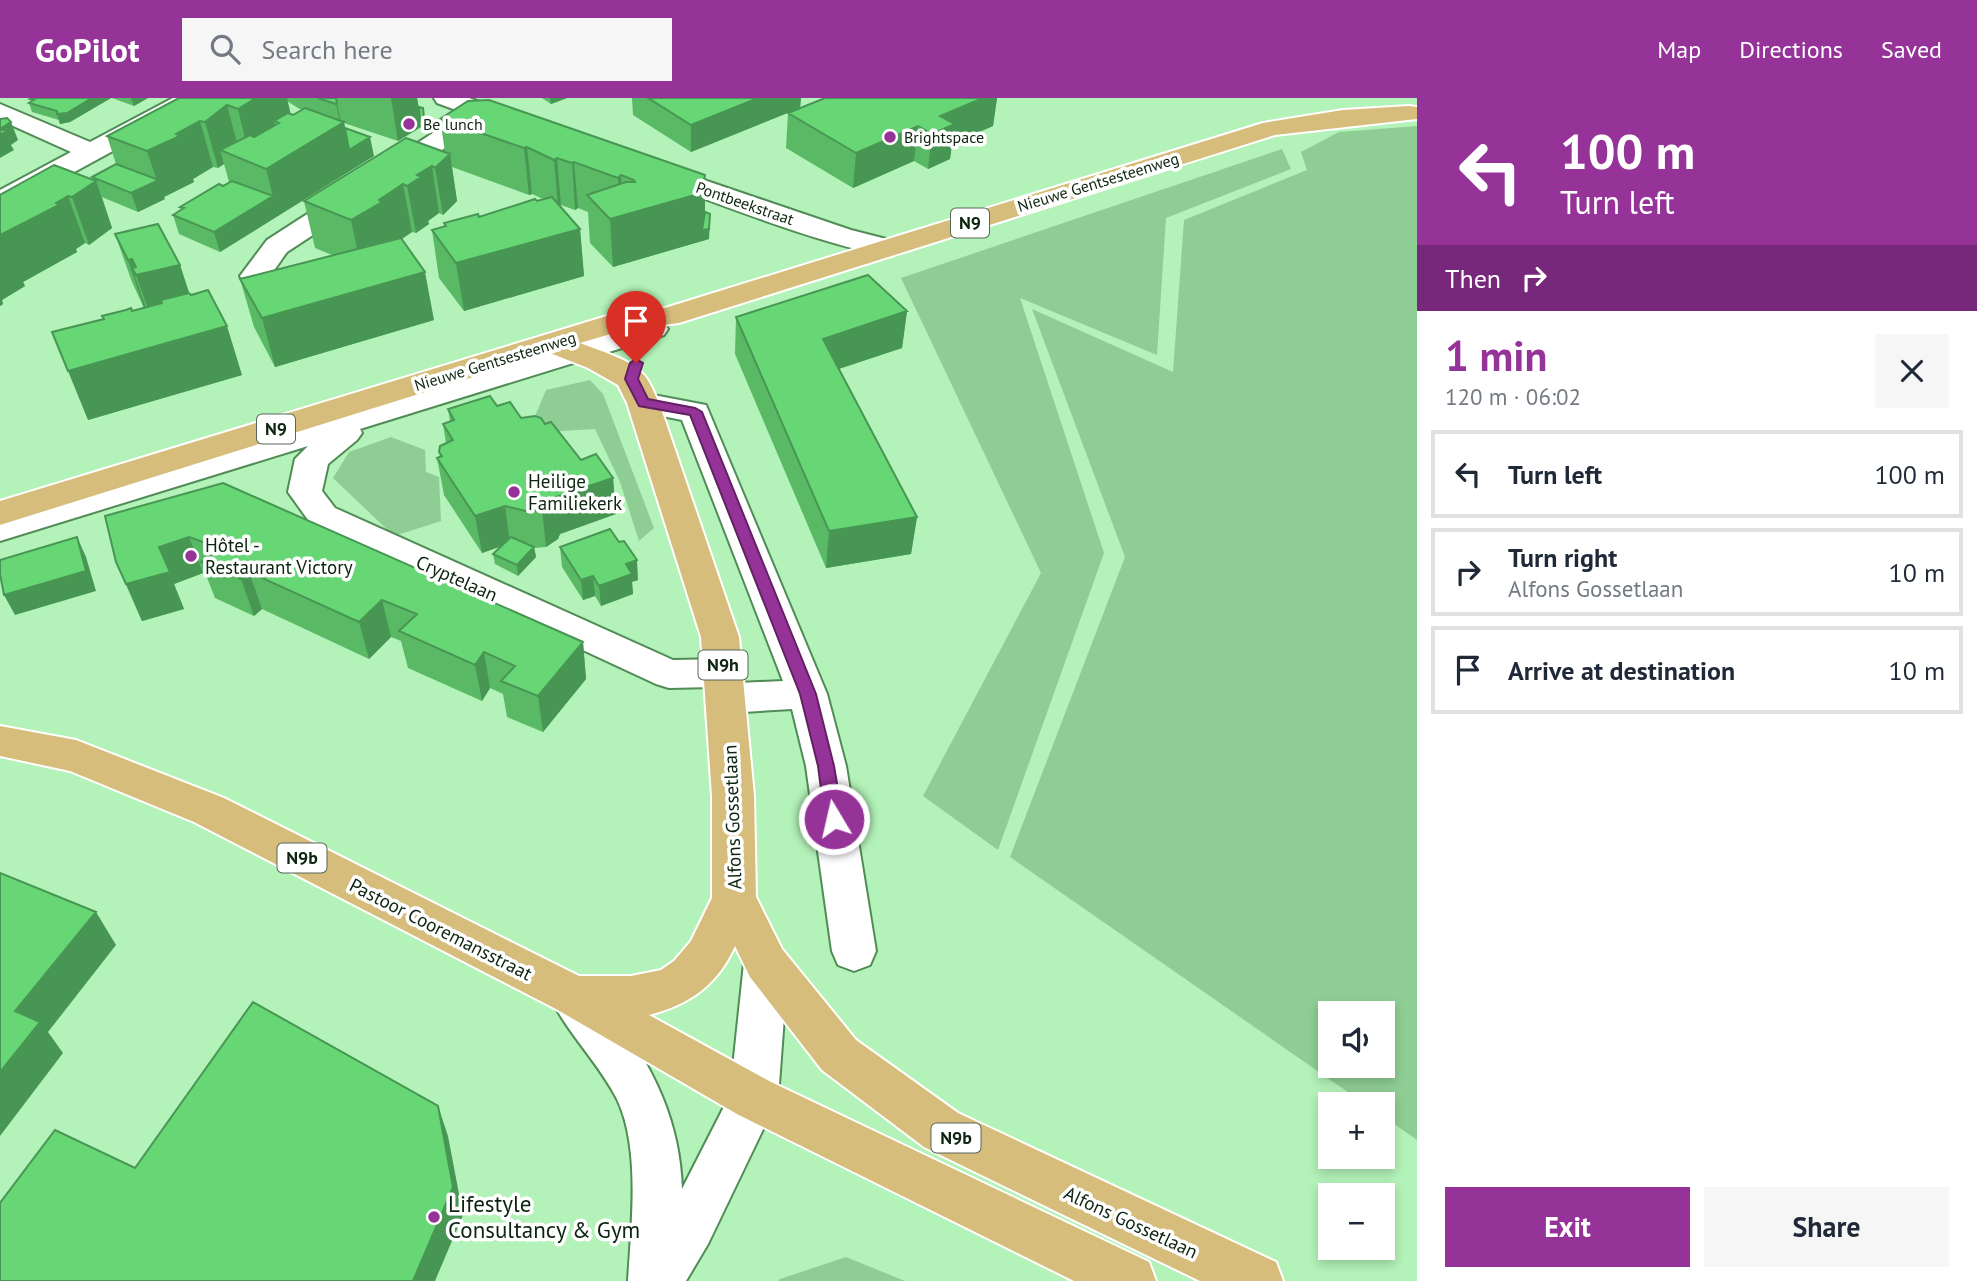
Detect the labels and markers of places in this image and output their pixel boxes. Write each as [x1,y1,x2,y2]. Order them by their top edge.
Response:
place label: Be lunch [423,114,483,134]
marker: Be lunch [401,116,417,132]
place label: Brightspace [904,127,984,147]
marker: Brightspace [882,129,898,145]
pin [606,291,666,363]
place label: Heilige Familiekerk [528,469,622,515]
marker: Heilige Familiekerk [506,484,522,500]
place label: Hôtel - Restaurant Victory [205,533,353,579]
marker: Hôtel - Restaurant Victory [183,548,199,564]
place label: Lifestyle Consultancy & Gym [448,1189,640,1244]
marker: Lifestyle Consultancy & Gym [426,1209,442,1225]

